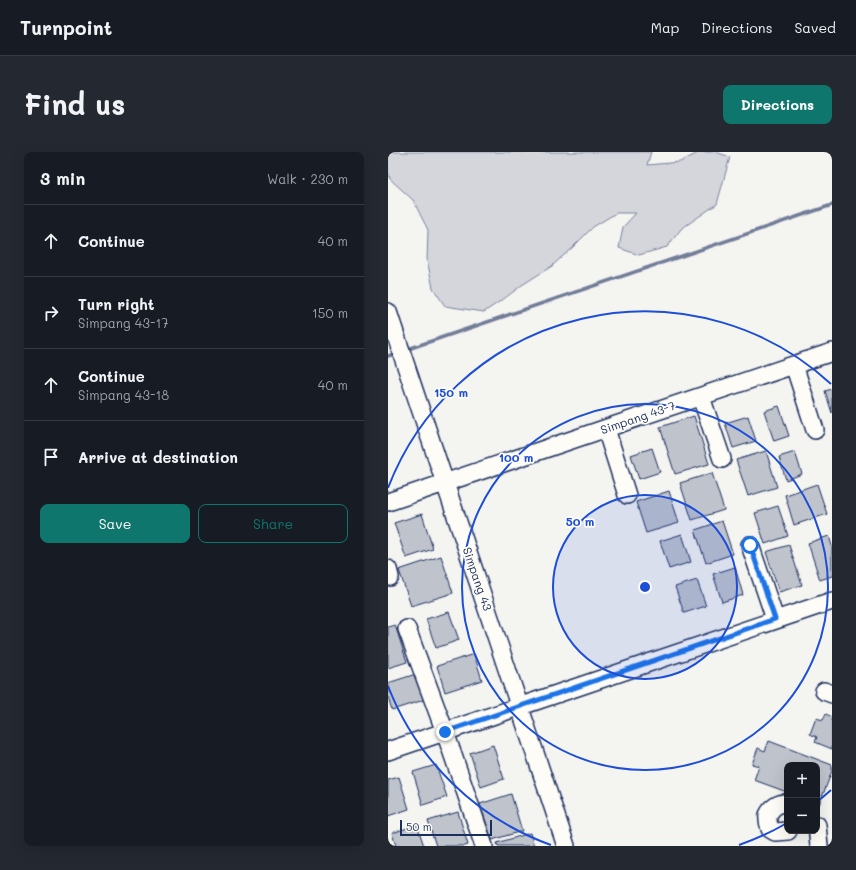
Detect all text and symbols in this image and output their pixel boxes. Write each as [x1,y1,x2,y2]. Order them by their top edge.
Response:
text: Turnpoint [20,15,112,40]
text: Map [651,18,679,37]
text: Directions [701,18,772,37]
text: Saved [794,18,836,37]
button: Directions [723,85,832,124]
text: Find us [24,86,125,122]
text: 3 min [40,167,85,189]
text: Walk · 230 m [267,170,348,187]
icon: ahead [40,230,62,252]
text: Continue [78,231,145,251]
text: 40 m [318,232,348,249]
text: Turn right [78,294,155,314]
icon: right [40,302,62,324]
text: 150 m [312,304,348,321]
text: Simpang 43-17 [78,314,168,331]
text: Continue [78,366,145,386]
icon: ahead [40,374,62,396]
text: 40 m [318,376,348,393]
text: 150 m [434,384,468,400]
text: Simpang 43-18 [78,386,169,403]
street label: Simpang 43-7 [598,397,678,437]
icon: arrive [40,446,62,468]
text: Arrive at destination [78,447,238,467]
text: 100 m [499,449,533,465]
button: Save [40,504,190,543]
button: Share [198,504,348,543]
text: 50 m [566,513,594,529]
route start [741,536,759,554]
street label: Simpang 43 [460,545,496,613]
centre of rings [638,580,652,594]
route end [436,723,454,741]
map controls [784,762,820,834]
button: + [784,762,820,798]
button: − [784,798,820,834]
scale bar [400,818,492,837]
text: 50 m [406,819,432,834]

